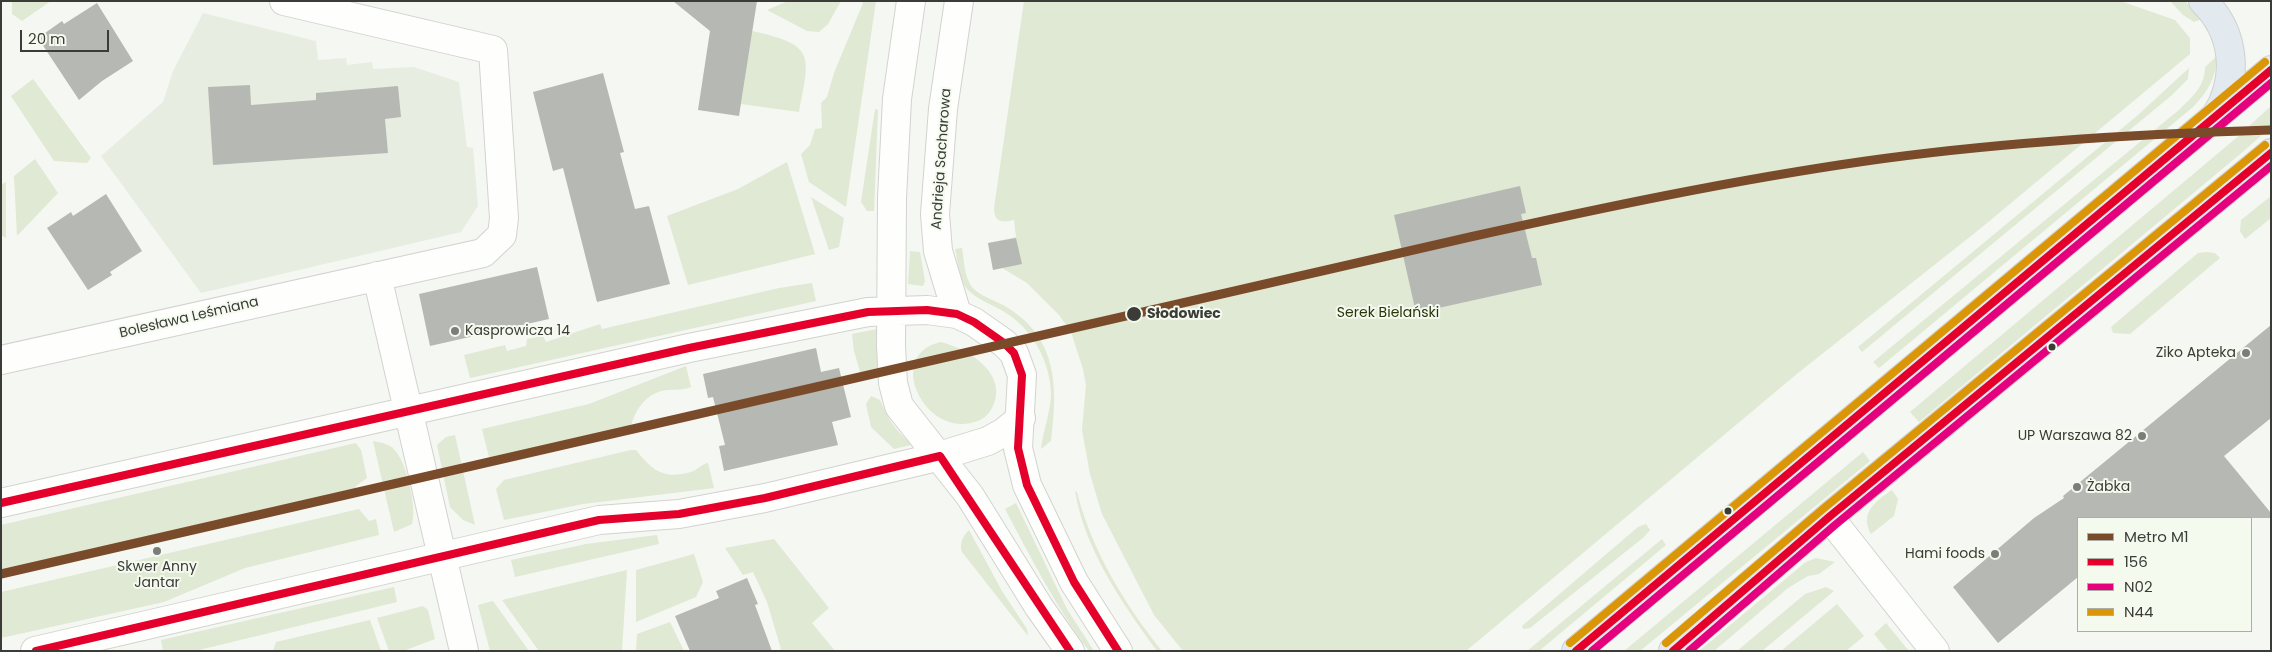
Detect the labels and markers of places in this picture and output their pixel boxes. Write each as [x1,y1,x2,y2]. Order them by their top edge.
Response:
marker: Słodowiec [1125,305,1143,323]
place label: Słodowiec [1147,306,1221,322]
place label: Kasprowicza 14 [465,323,570,339]
marker: Kasprowicza 14 [449,325,461,337]
unlabelled marker [2047,342,2057,352]
place label: Ziko Apteka [2156,345,2236,361]
marker: Ziko Apteka [2240,347,2252,359]
place label: UP Warszawa 82 [2018,428,2132,444]
marker: UP Warszawa 82 [2136,430,2148,442]
place label: Żabka [2087,479,2130,495]
marker: Żabka [2071,481,2083,493]
unlabelled marker [1723,506,1733,516]
marker: Skwer Anny Jantar [151,545,163,557]
place label: Hami foods [1905,546,1985,562]
marker: Hami foods [1989,548,2001,560]
place label: Skwer Anny Jantar [117,559,197,592]

